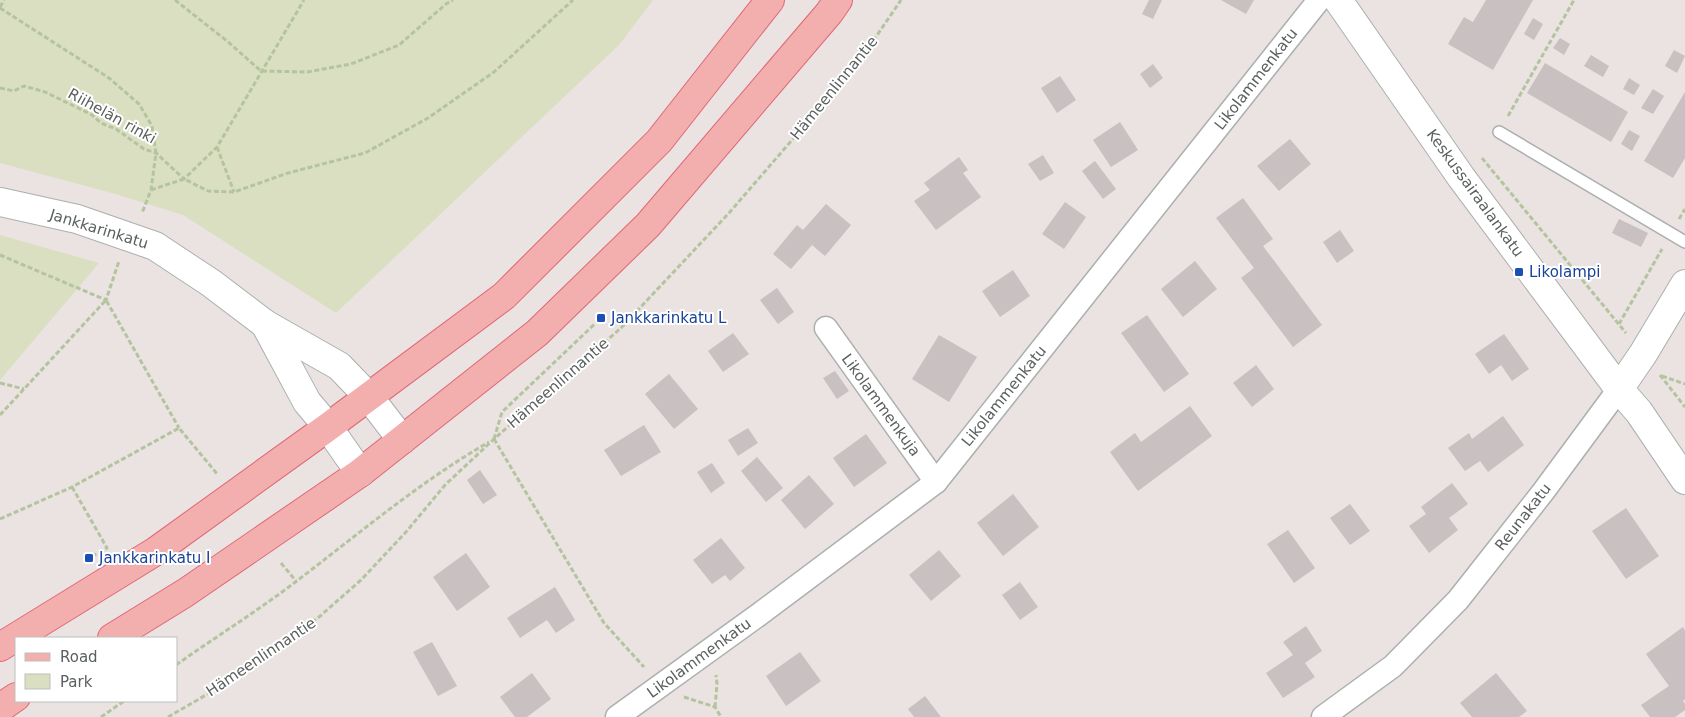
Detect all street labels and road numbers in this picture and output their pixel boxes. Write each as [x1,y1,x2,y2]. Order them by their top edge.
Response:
street label: Likolammenkatu [1211,25,1301,133]
street label: Hämeenlinnantie [787,32,881,144]
street label: Riihelän rinki [65,84,159,148]
street label: Keskussairaalankatu [1423,126,1527,260]
street label: Jankkarinkatu [47,205,151,253]
street label: Hämeenlinnantie [504,334,612,432]
street label: Likolammenkatu [958,342,1050,450]
street label: Likolammenkuja [838,350,924,460]
street label: Reunakatu [1491,480,1555,554]
street label: Hämeenlinnantie [203,614,319,700]
street label: Likolammenkatu [643,614,755,702]

